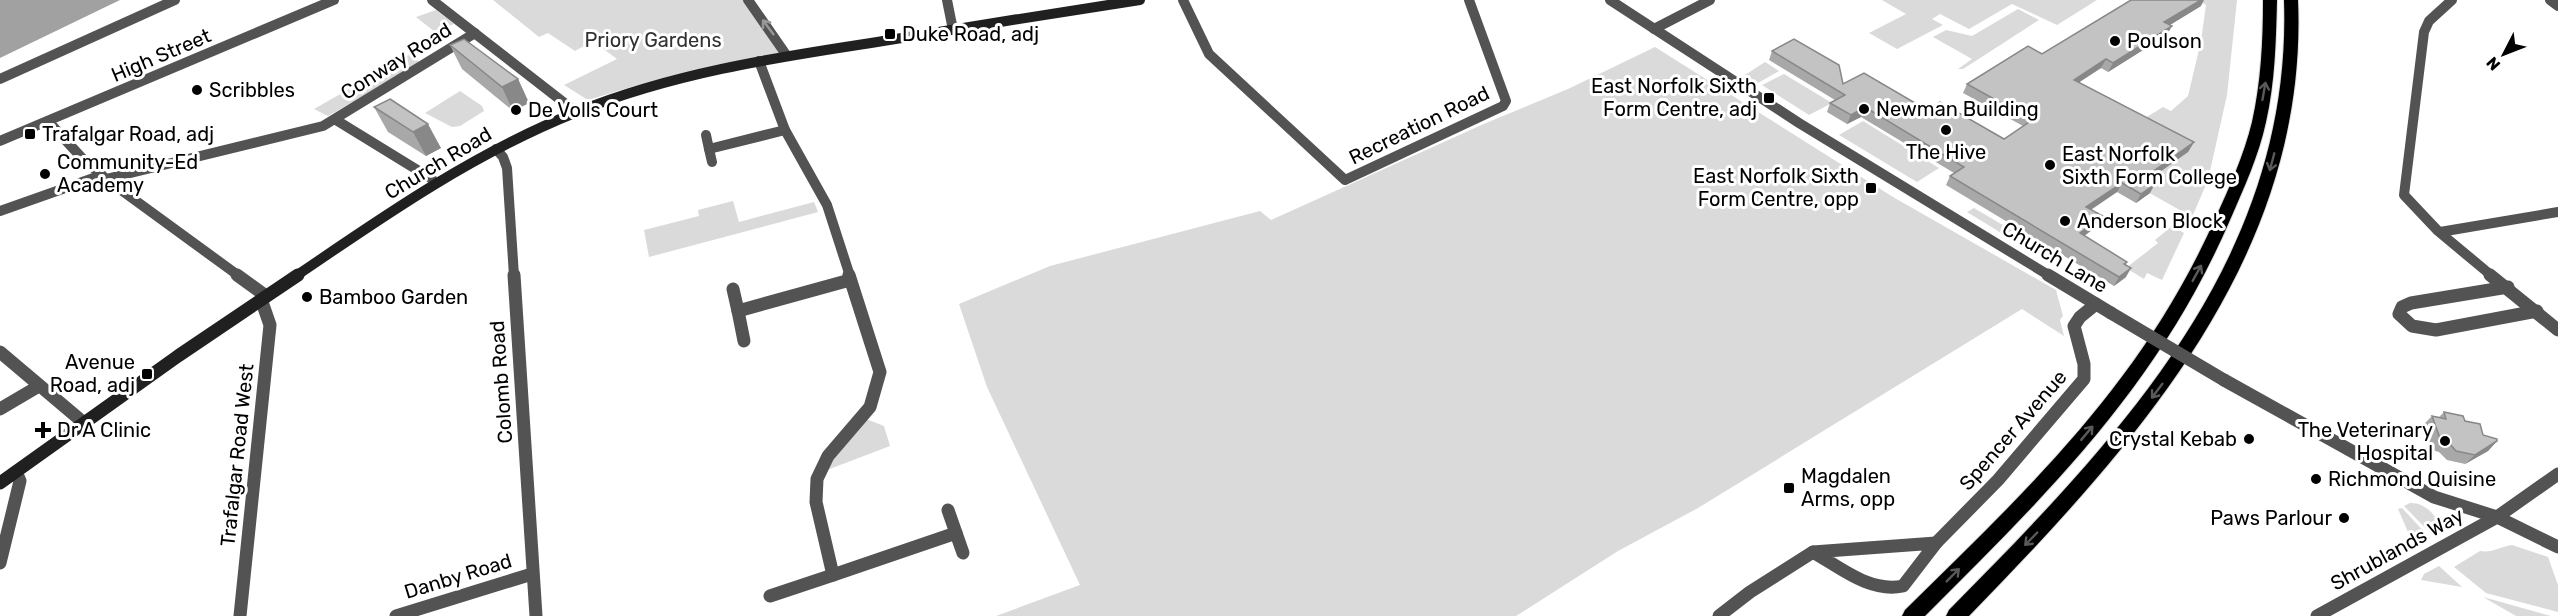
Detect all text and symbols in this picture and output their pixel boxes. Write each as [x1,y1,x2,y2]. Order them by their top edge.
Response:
street label: Conway Road [336,17,456,105]
one-way arrow [762,20,774,36]
place label: Duke Road, adj [902,22,1039,46]
street label: High Street [108,23,215,87]
north arrow [2474,24,2534,84]
marker: Duke Road, adj [883,27,897,41]
park label: Priory Gardens [584,28,722,52]
place label: Poulson [2127,29,2202,53]
marker: Poulson [2108,34,2122,48]
text: N [2482,53,2504,74]
place label: East Norfolk Sixth Form Centre, adj [1591,74,1757,121]
place label: Scribbles [209,78,295,102]
street label: Recreation Road [1345,81,1493,169]
one-way arrow [2259,81,2270,101]
marker: Scribbles [190,83,204,97]
marker: East Norfolk Sixth Form Centre, adj [1762,91,1776,105]
place label: Newman Building [1876,97,2039,121]
place label: De Volls Court [528,98,658,122]
marker: Newman Building [1857,102,1871,116]
marker: De Volls Court [509,103,523,117]
place label: Trafalgar Road, adj [42,122,214,146]
street label: Church Road [380,122,496,204]
marker: The Hive [1939,123,1953,137]
marker: Trafalgar Road, adj [23,127,37,141]
place label: The Hive [1906,140,1986,164]
place label: East Norfolk Sixth Form College [2062,142,2237,189]
place label: Community-Ed Academy [57,150,198,197]
one-way arrow [2266,152,2278,171]
marker: East Norfolk Sixth Form College [2043,158,2057,172]
place label: East Norfolk Sixth Form Centre, opp [1693,164,1859,211]
marker: Community-Ed Academy [38,167,52,181]
marker: East Norfolk Sixth Form Centre, opp [1864,181,1878,195]
place label: Anderson Block [2077,209,2224,233]
marker: Anderson Block [2058,214,2072,228]
street label: Church Lane [1998,216,2112,298]
one-way arrow [2191,265,2203,282]
place label: Bamboo Garden [319,285,468,309]
marker: Bamboo Garden [300,290,314,304]
street label: Colomb Road [485,320,517,444]
place label: Avenue Road, adj [50,350,135,397]
street label: Trafalgar Road West [215,362,259,548]
street label: Spencer Avenue [1954,365,2072,495]
marker: Avenue Road, adj [140,367,154,381]
one-way arrow [2150,382,2163,398]
place label: Dr A Clinic [57,418,151,442]
place label: The Veterinary Hospital [2298,418,2433,465]
marker: Dr A Clinic [34,421,52,439]
one-way arrow [2080,426,2094,441]
place label: Crystal Kebab [2109,427,2237,451]
marker: Crystal Kebab [2242,432,2256,446]
marker: The Veterinary Hospital [2438,434,2452,448]
place label: Magdalen Arms, opp [1801,464,1895,511]
place label: Richmond Quisine [2328,467,2496,491]
marker: Richmond Quisine [2309,472,2323,486]
marker: Magdalen Arms, opp [1782,481,1796,495]
street label: Shrublands Way [2326,503,2468,595]
place label: Paws Parlour [2210,506,2332,530]
marker: Paws Parlour [2337,511,2351,525]
one-way arrow [2024,532,2038,547]
street label: Danby Road [401,548,515,604]
one-way arrow [1945,567,1960,582]

